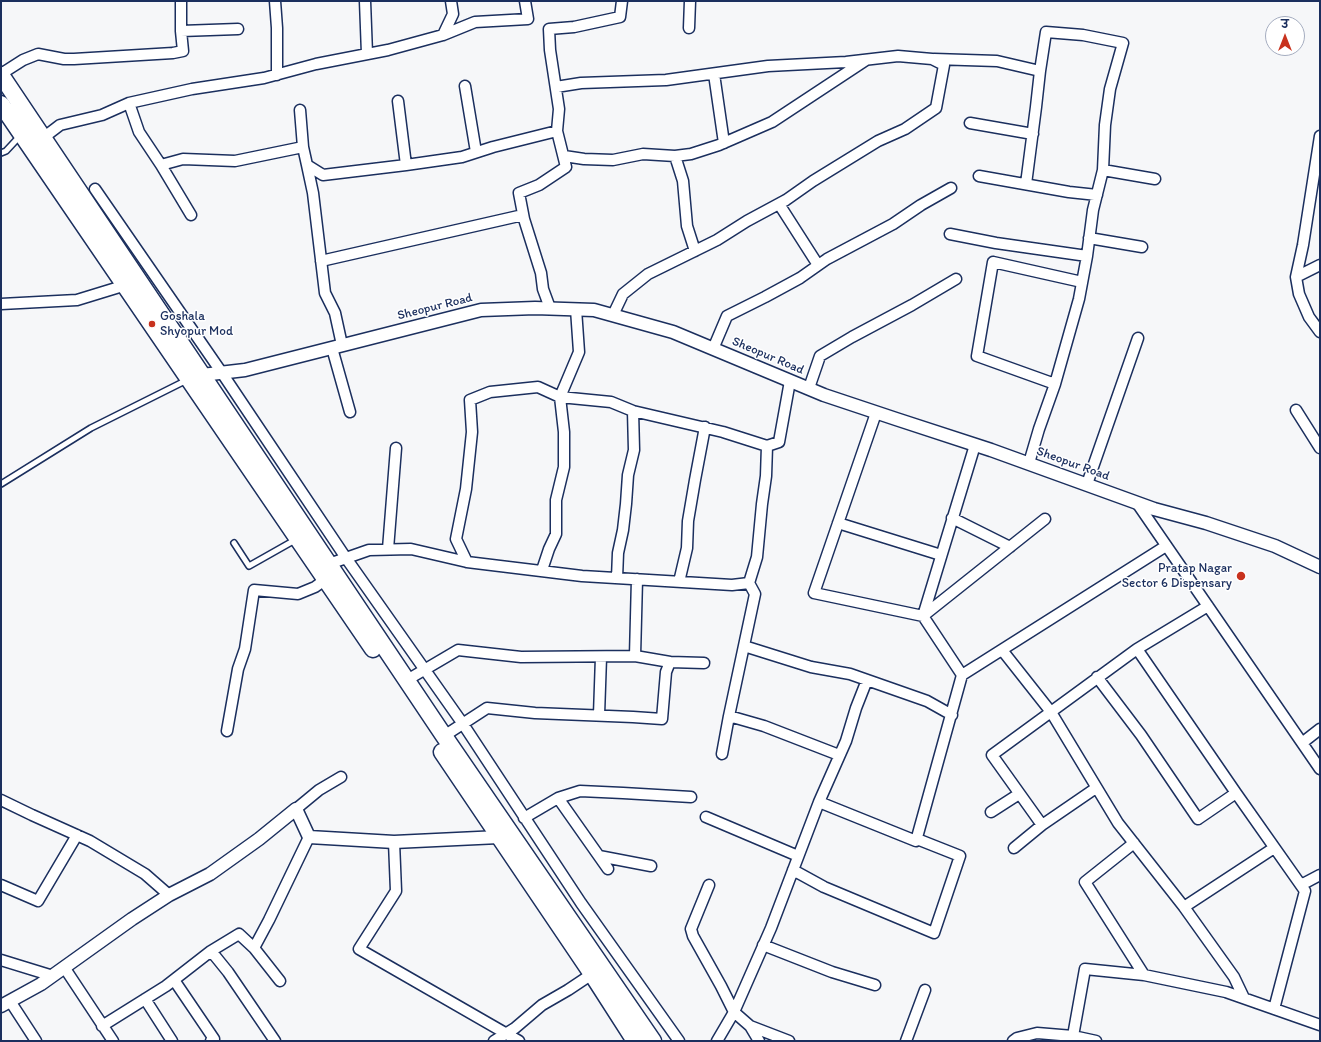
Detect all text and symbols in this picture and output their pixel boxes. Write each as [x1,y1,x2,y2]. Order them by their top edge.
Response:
north arrow [1265,16,1305,56]
text: उ [1281,18,1289,31]
street label: Sheopur Road [396,290,474,324]
place label: Goshala Shyopur Mod [160,309,233,340]
marker: Goshala Shyopur Mod [147,319,157,329]
street label: Sheopur Road [730,334,806,378]
street label: Sheopur Road [1034,444,1112,484]
place label: Pratap Nagar Sector 6 Dispensary [1122,561,1232,592]
marker: Pratap Nagar Sector 6 Dispensary [1235,570,1247,582]

